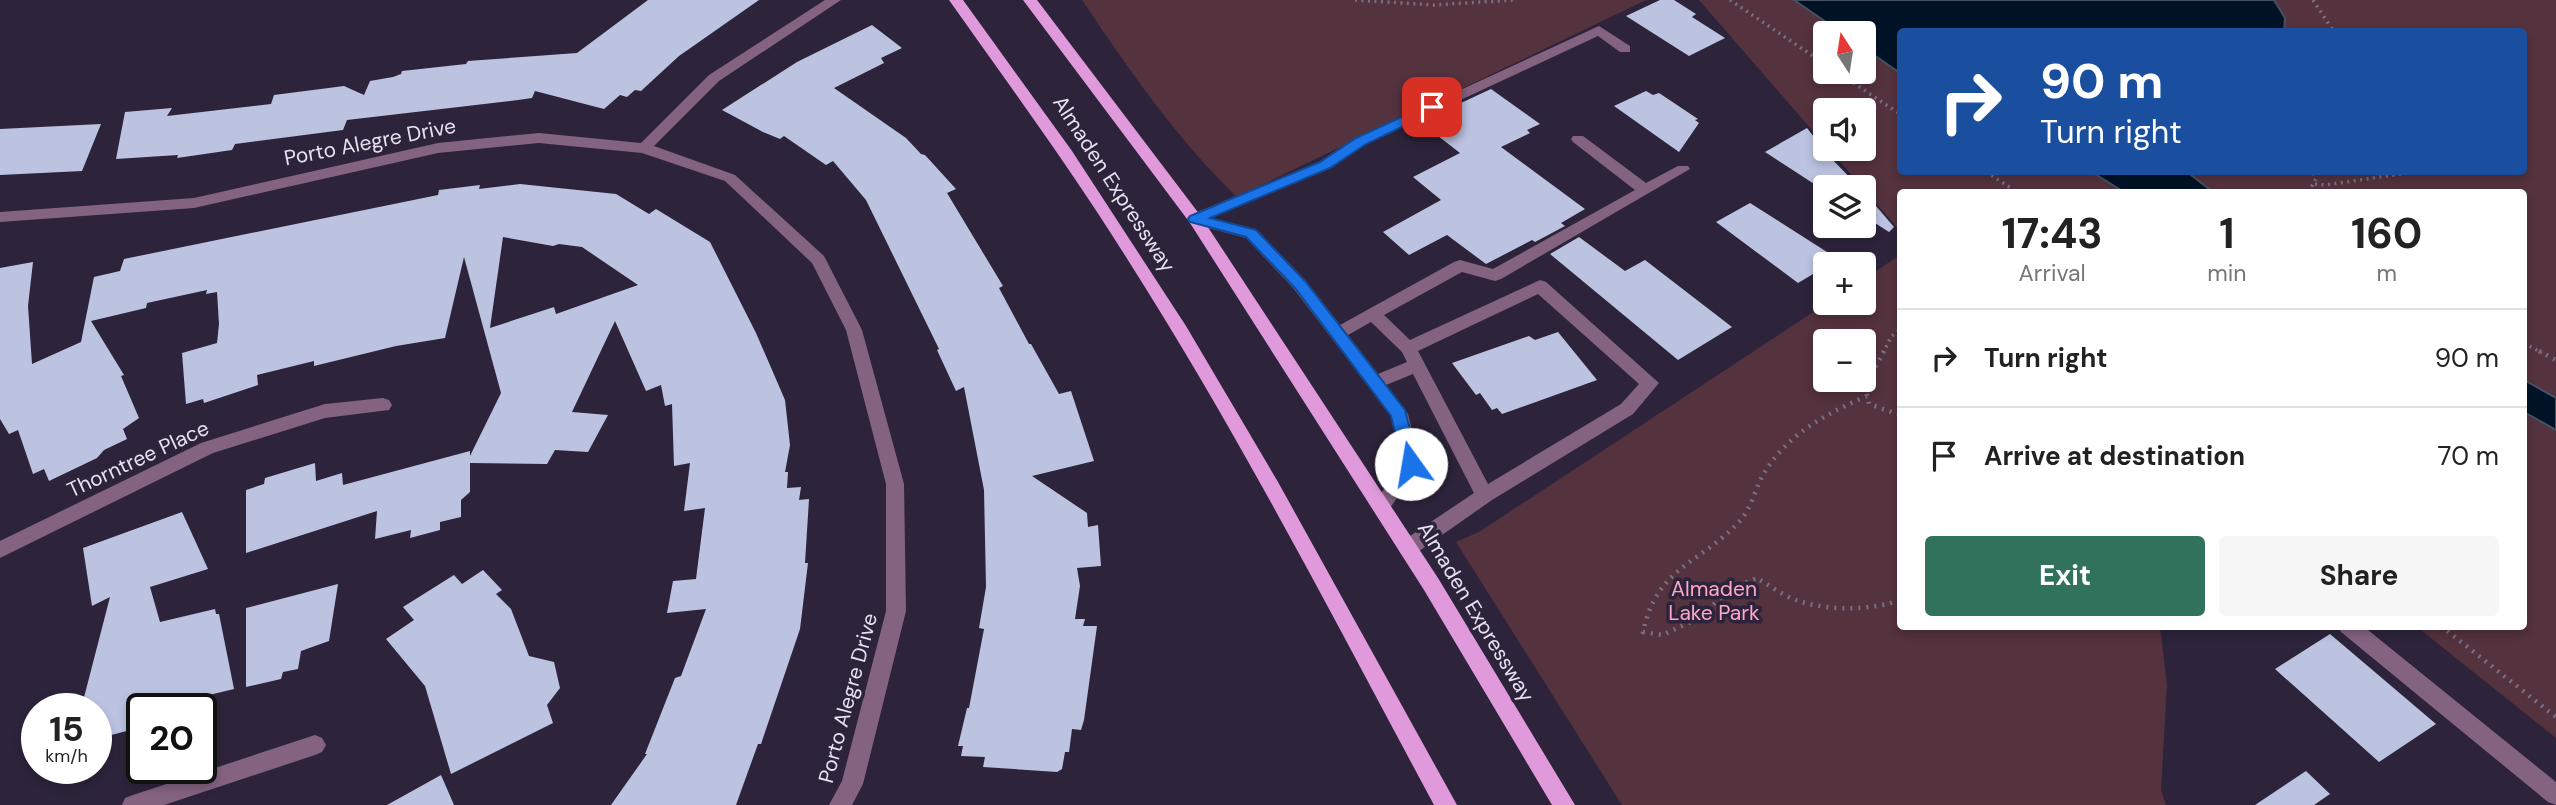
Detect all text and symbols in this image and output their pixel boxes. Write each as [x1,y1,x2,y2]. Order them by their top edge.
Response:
north arrow [1813,21,1876,84]
map controls [1813,21,1876,392]
text: 90 m [2040,49,2163,113]
icon: right [1925,56,2016,147]
pin [1402,77,1462,137]
icon: arrive [1413,88,1451,126]
street label: Almaden Expressway [1046,90,1182,278]
button: sound [1813,98,1876,161]
text: Turn right [2040,111,2182,153]
street label: Porto Alegre Drive [282,112,458,172]
button: layers [1813,175,1876,238]
text: 17:43 [2002,206,2103,261]
text: 1 [2219,206,2234,261]
text: 160 [2351,206,2422,261]
button: + [1813,252,1876,315]
text: Arrival [2019,258,2086,288]
text: min [2207,258,2246,288]
text: m [2376,258,2397,288]
button: − [1813,329,1876,392]
icon: right [1925,339,1963,377]
text: Turn right [1984,341,2108,375]
text: 90 m [2435,341,2499,375]
street label: Thorntree Place [63,414,213,504]
position arrow [1374,427,1448,501]
icon: arrive [1925,437,1963,475]
text: Arrive at destination [1984,439,2245,473]
text: 70 m [2438,439,2499,473]
street label: Almaden Expressway [1411,517,1541,707]
button: Exit [1925,536,2205,616]
button: Share [2219,536,2499,616]
park label: Almaden Lake Park [1668,575,1760,627]
street label: Porto Alegre Drive [812,610,884,786]
speed limit sign: 20 [126,693,217,784]
text: 15 [49,706,84,752]
text: km/h [45,744,88,768]

